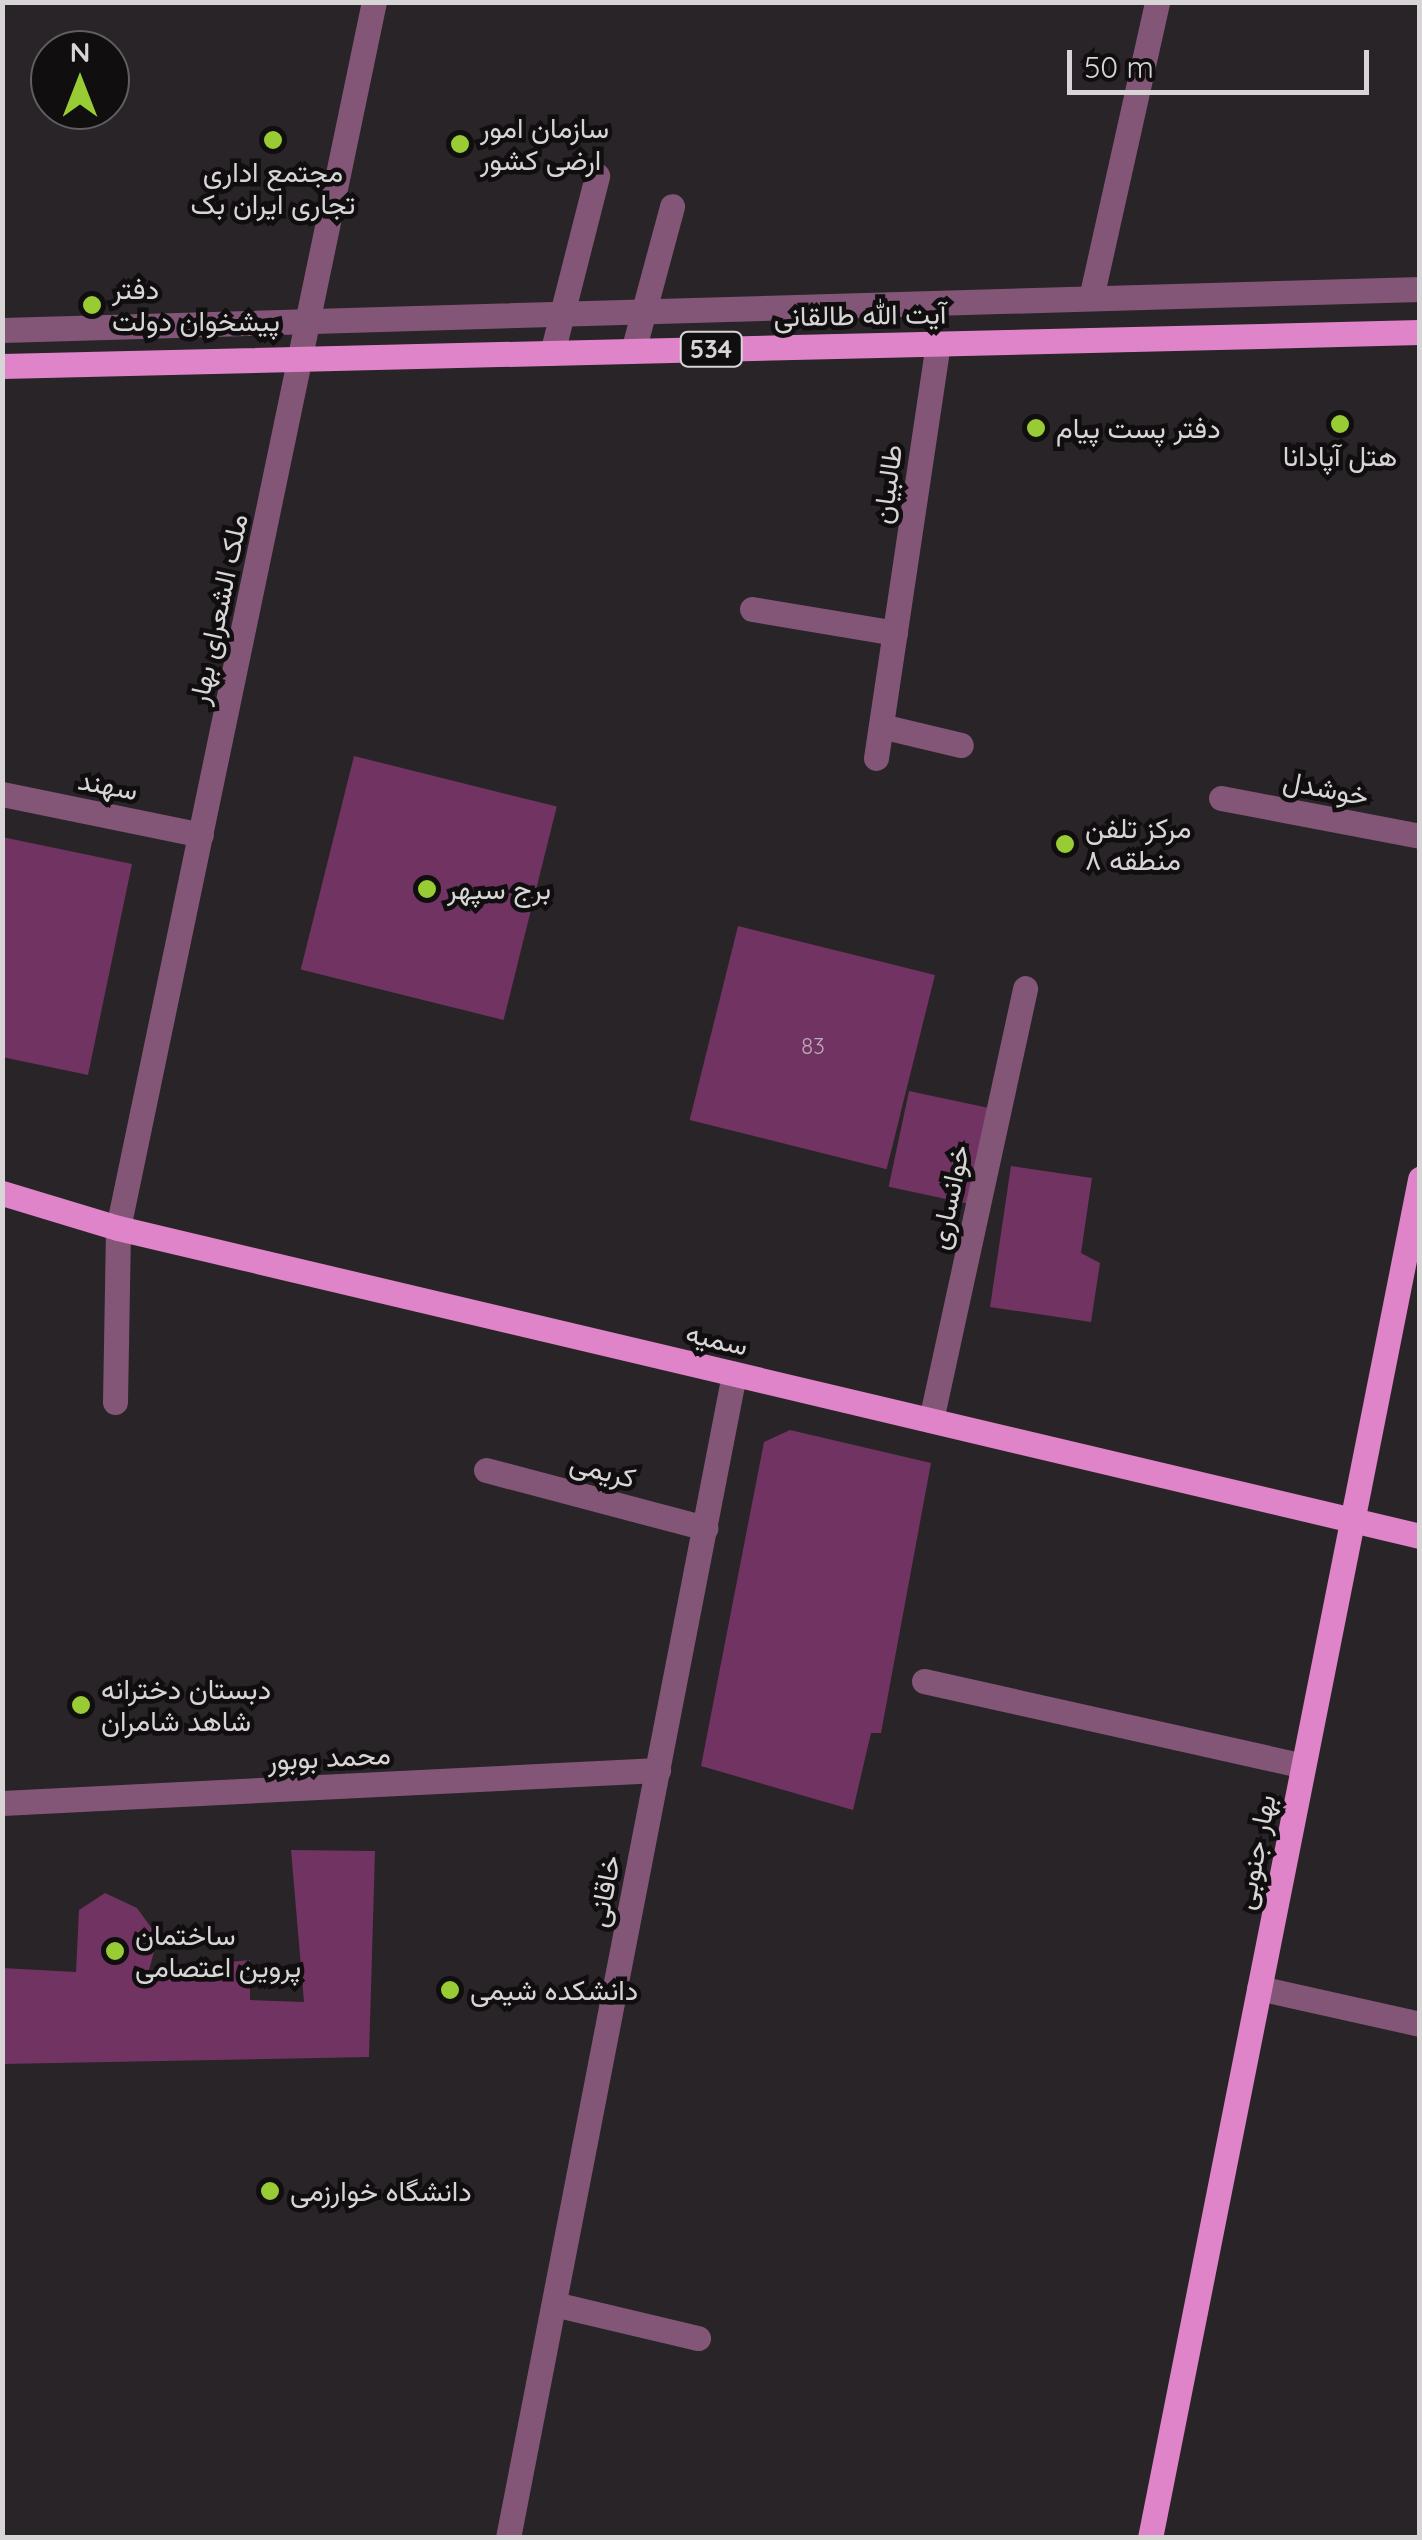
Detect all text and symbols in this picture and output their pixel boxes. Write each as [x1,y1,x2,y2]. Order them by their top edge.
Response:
north arrow [30,30,130,130]
scale bar [1072,30,1374,92]
text: N [70,34,90,69]
text: 50 m [1084,48,1154,86]
place label: سازمان امور ارضی کشور [480,111,609,177]
marker: مجتمع اداری تجاری ایران بک [262,129,284,151]
marker: سازمان امور ارضی کشور [449,133,471,155]
place label: مجتمع اداری تجاری ایران بک [191,155,355,221]
place label: دفتر پیشخوان دولت [112,272,280,338]
marker: دفتر پیشخوان دولت [81,294,103,316]
street label: آیت الله طالقانی [773,297,947,333]
road number: 534 [678,329,744,369]
place label: دفتر پست پیام [1056,411,1221,445]
marker: هتل آپادانا [1329,413,1351,435]
marker: دفتر پست پیام [1025,417,1047,439]
place label: هتل آپادانا [1283,439,1397,473]
street label: طالبیان [865,442,909,526]
street label: ملک الشعرای بهار [181,511,255,707]
street label: سهند [75,763,141,807]
street label: خوشدل [1281,763,1371,813]
place label: مرکز تلفن منطقه ۸ [1085,811,1191,877]
marker: مرکز تلفن منطقه ۸ [1054,833,1076,855]
place label: برج سپهر [447,872,551,906]
marker: برج سپهر [416,878,438,900]
house number: 83 [801,1034,825,1060]
street label: خوانساری [922,1142,976,1252]
street label: سمیه [683,1316,751,1362]
street label: کریمی [566,1445,640,1495]
place label: دبستان دخترانه شاهد شامران [101,1672,271,1738]
marker: دبستان دخترانه شاهد شامران [70,1694,92,1716]
street label: محمد بوبور [266,1737,392,1777]
street label: بهار جنوبی [1227,1792,1283,1912]
street label: خاقانی [581,1852,627,1930]
place label: ساختمان پروین اعتصامی [135,1918,301,1984]
marker: ساختمان پروین اعتصامی [104,1940,126,1962]
place label: دانشکده شیمی [470,1973,638,2007]
marker: دانشکده شیمی [439,1979,461,2001]
place label: دانشگاه خوارزمی [290,2174,472,2208]
marker: دانشگاه خوارزمی [259,2180,281,2202]

